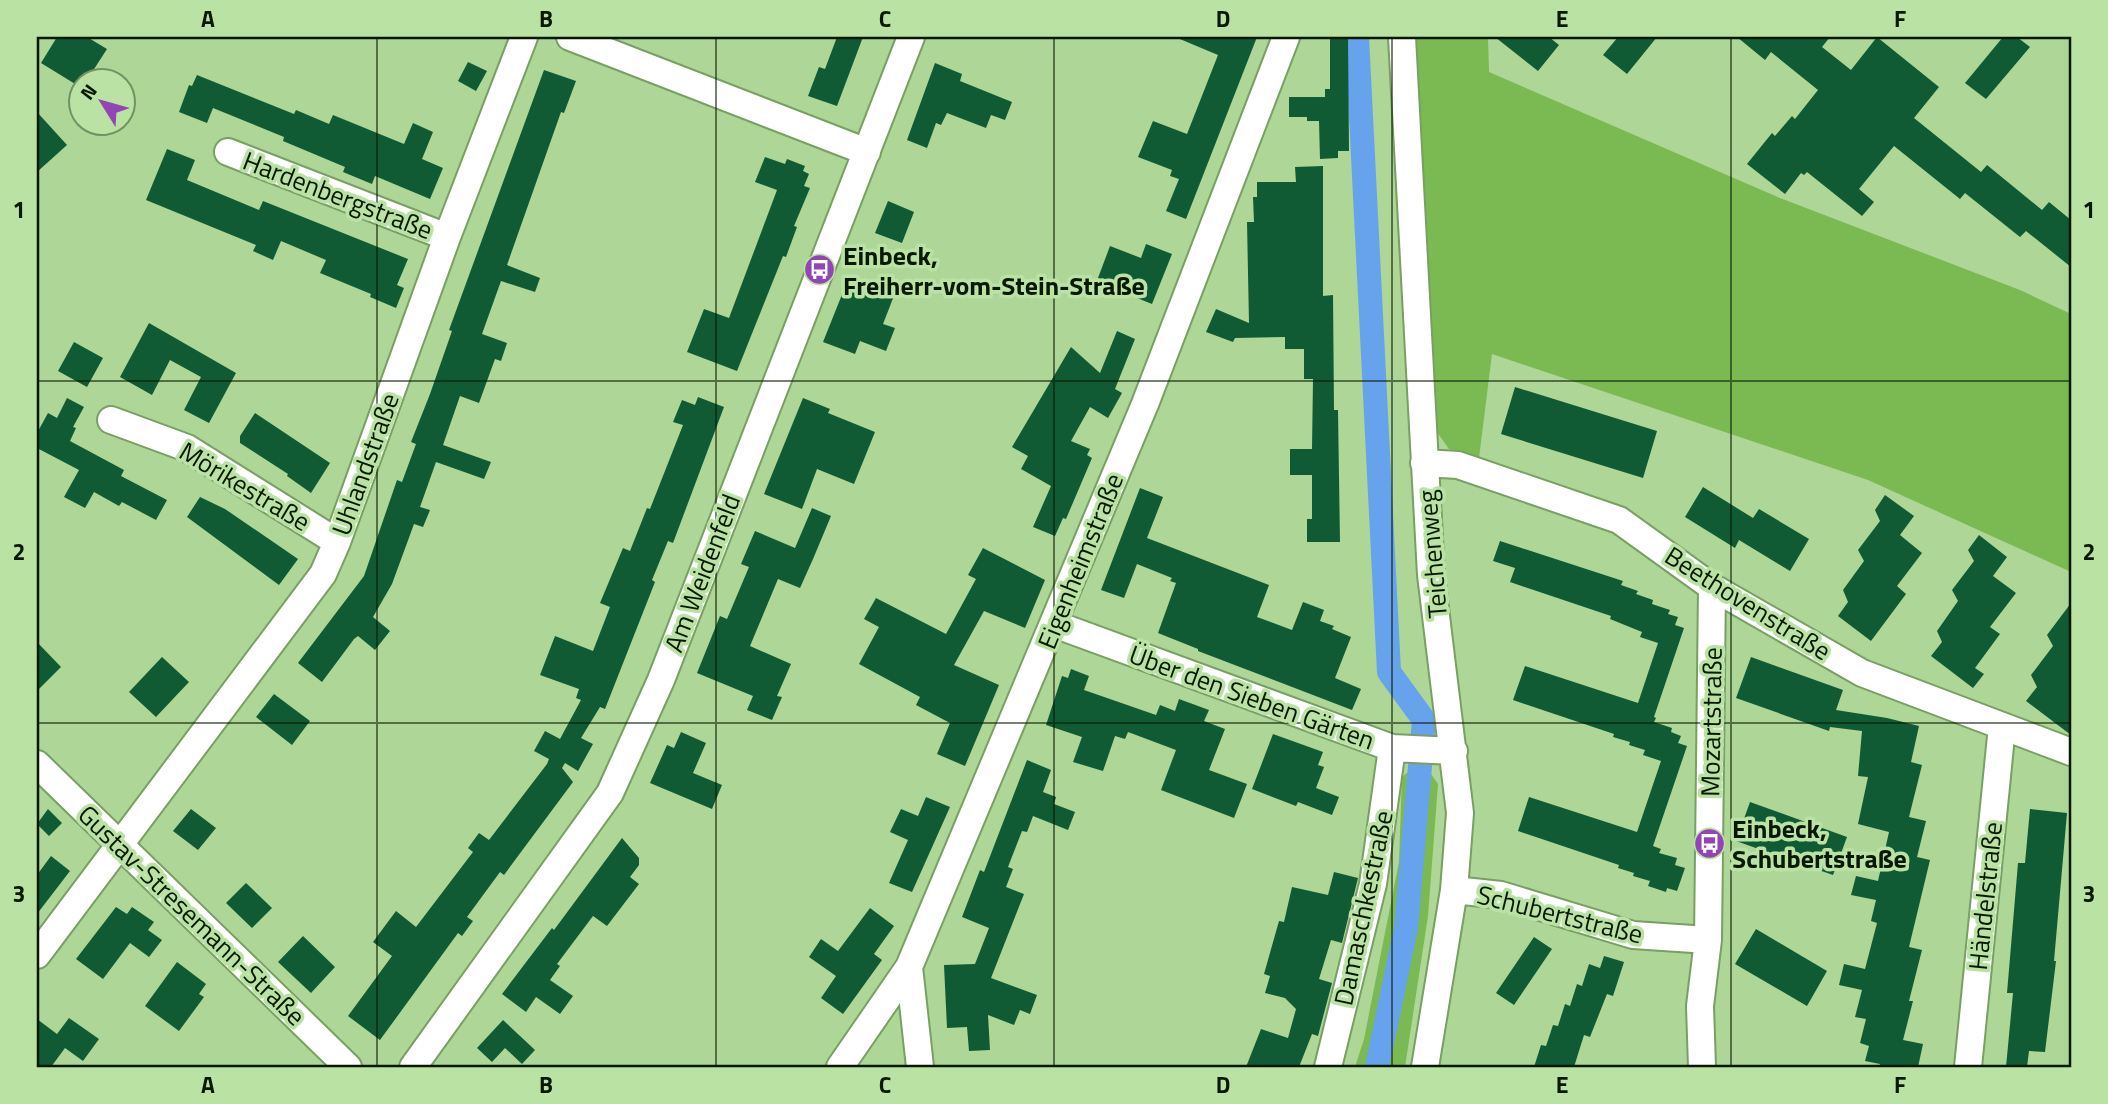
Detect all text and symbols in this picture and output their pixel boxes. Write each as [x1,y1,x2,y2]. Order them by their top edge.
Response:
text: A [201,1,215,36]
text: B [539,1,553,36]
text: C [879,1,891,36]
text: D [1216,1,1230,36]
text: E [1556,1,1568,36]
text: F [1894,1,1906,36]
north arrow [66,66,136,136]
text: N [72,77,104,105]
street label: Hardenbergstraße [237,141,439,249]
text: 1 [13,192,25,227]
text: 1 [2083,192,2095,227]
place label: Einbeck, Freiherr-vom-Stein-Straße [843,236,1145,305]
bus stop icon: Einbeck, Freiherr-vom-Stein-Straße [803,253,837,287]
street label: Uhlandstraße [321,387,409,541]
street label: Mörikestraße [172,432,318,540]
street label: Eigenheimstraße [1027,467,1133,655]
street label: Am Weidenfeld [654,488,750,658]
street label: Teichenweg [1407,488,1457,620]
text: 2 [13,534,25,569]
text: 2 [2083,534,2095,569]
street label: Beethovenstraße [1657,536,1839,670]
street label: Über den Sieben Gärten [1124,634,1380,760]
street label: Mozartstraße [1690,647,1732,797]
street label: Gustav-Stresemann-Straße [69,796,315,1034]
street label: Damaschkestraße [1323,807,1403,1009]
place label: Einbeck, Schubertstraße [1732,809,1907,878]
street label: Händelstraße [1958,820,2012,972]
bus stop icon: Einbeck, Schubertstraße [1692,826,1726,860]
street label: Schubertstraße [1473,875,1647,953]
text: 3 [13,876,25,911]
text: 3 [2083,876,2095,911]
text: A [201,1067,215,1102]
text: B [539,1067,553,1102]
text: C [879,1067,891,1102]
text: D [1216,1067,1230,1102]
text: E [1556,1067,1568,1102]
text: F [1894,1067,1906,1102]

